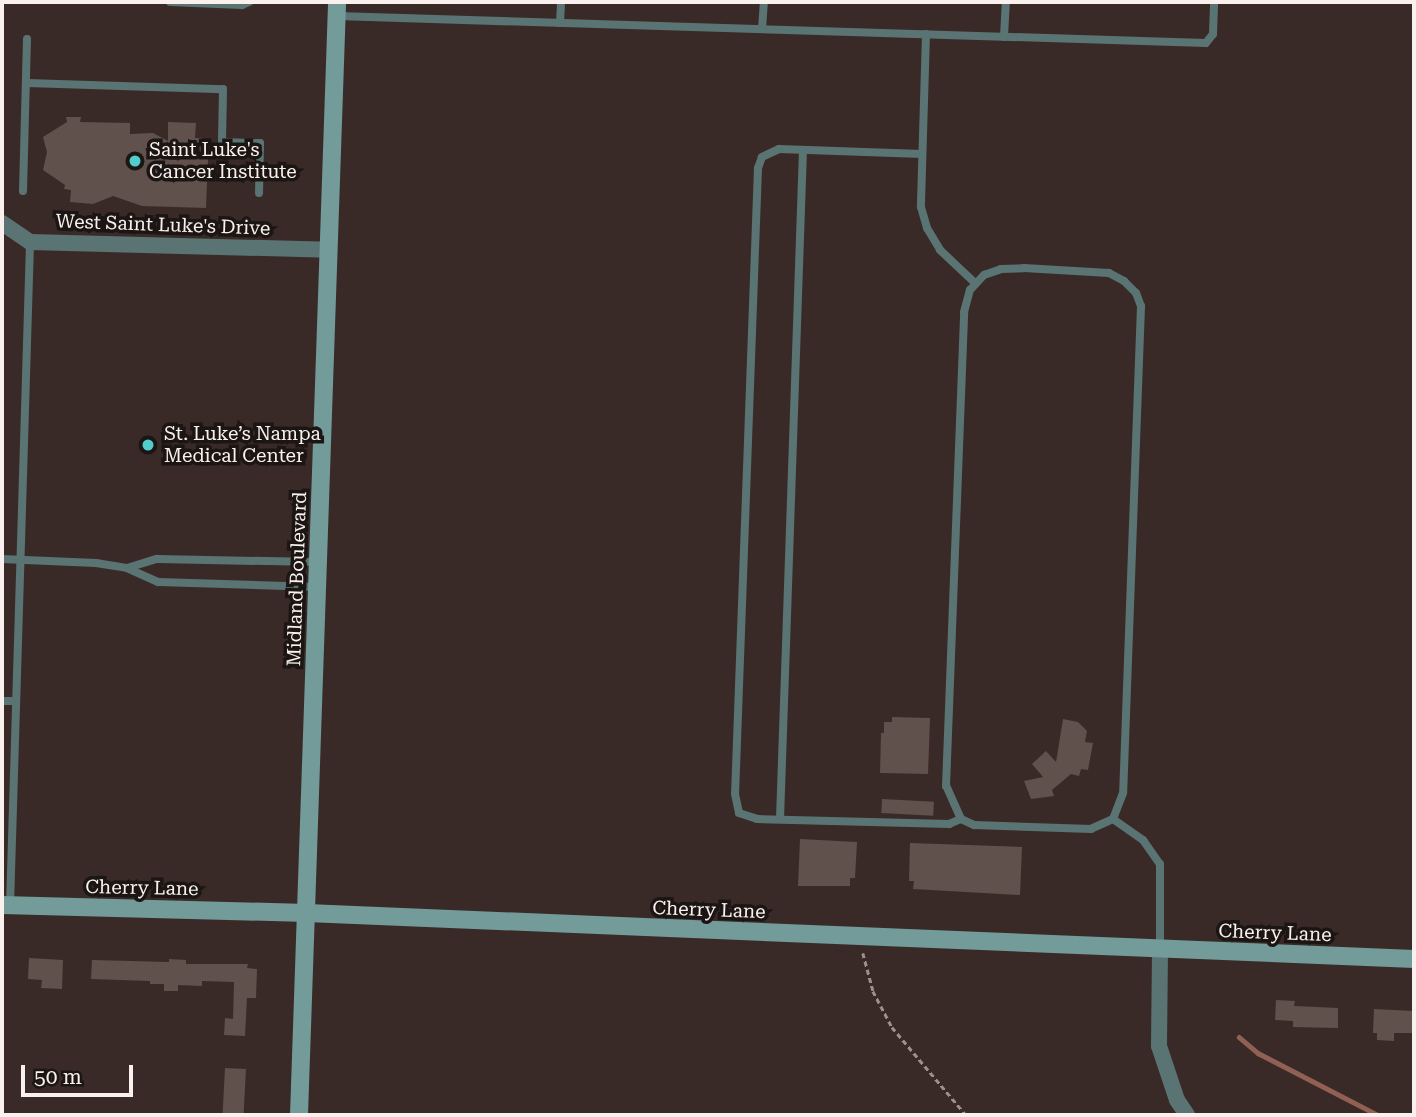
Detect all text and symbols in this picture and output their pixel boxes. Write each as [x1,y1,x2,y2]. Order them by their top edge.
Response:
place label: Saint Luke's Cancer Institute [149,139,297,183]
marker: Saint Luke's Cancer Institute [127,153,143,169]
street label: West Saint Luke's Drive [55,210,271,240]
place label: St. Luke’s Nampa Medical Center [164,423,321,467]
marker: St. Luke’s Nampa Medical Center [138,435,158,455]
street label: Midland Boulevard [283,491,311,667]
street label: Cherry Lane [85,876,199,900]
street label: Cherry Lane [652,897,766,923]
street label: Cherry Lane [1218,920,1332,946]
scale bar [24,1050,136,1094]
text: 50 m [34,1065,82,1089]

